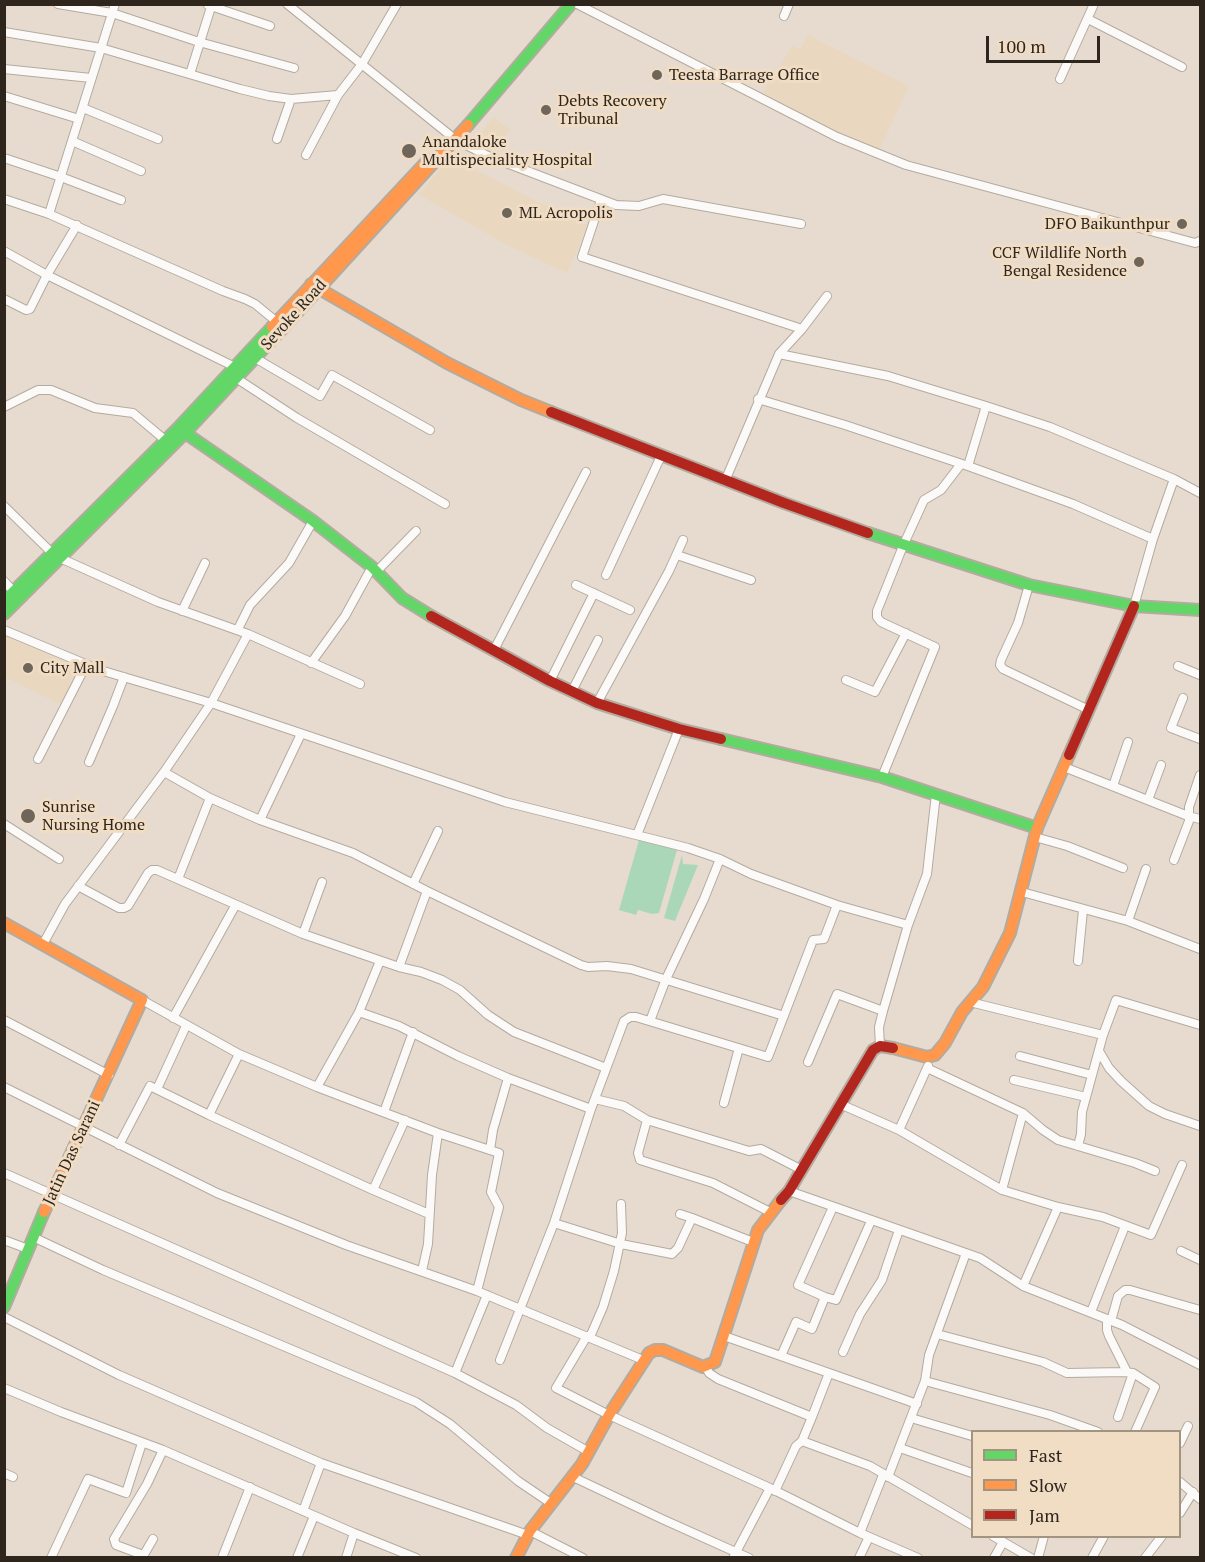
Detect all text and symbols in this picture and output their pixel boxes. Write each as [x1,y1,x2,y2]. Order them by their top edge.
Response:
scale bar [989,24,1103,62]
text: 100 m [997,34,1046,58]
place label: Teesta Barrage Office [669,65,820,85]
marker: Teesta Barrage Office [650,68,664,82]
place label: Debts Recovery Tribunal [558,91,667,129]
marker: Debts Recovery Tribunal [539,103,553,117]
place label: Anandaloke Multispeciality Hospital [422,132,593,170]
marker: Anandaloke Multispeciality Hospital [400,142,418,160]
place label: ML Acropolis [519,203,613,223]
marker: ML Acropolis [500,206,514,220]
place label: DFO Baikunthpur [1045,214,1170,234]
marker: DFO Baikunthpur [1175,217,1189,231]
place label: CCF Wildlife North Bengal Residence [992,243,1127,281]
marker: CCF Wildlife North Bengal Residence [1132,255,1146,269]
street label: Sevoke Road [257,276,331,354]
place label: City Mall [40,658,105,678]
marker: City Mall [21,661,35,675]
place label: Sunrise Nursing Home [42,797,145,835]
marker: Sunrise Nursing Home [19,807,37,825]
street label: Jatin Das Sarani [39,1098,105,1208]
legend [971,1430,1181,1538]
text: Fast [1029,1443,1062,1467]
text: Slow [1029,1473,1067,1497]
text: Jam [1029,1503,1060,1527]

